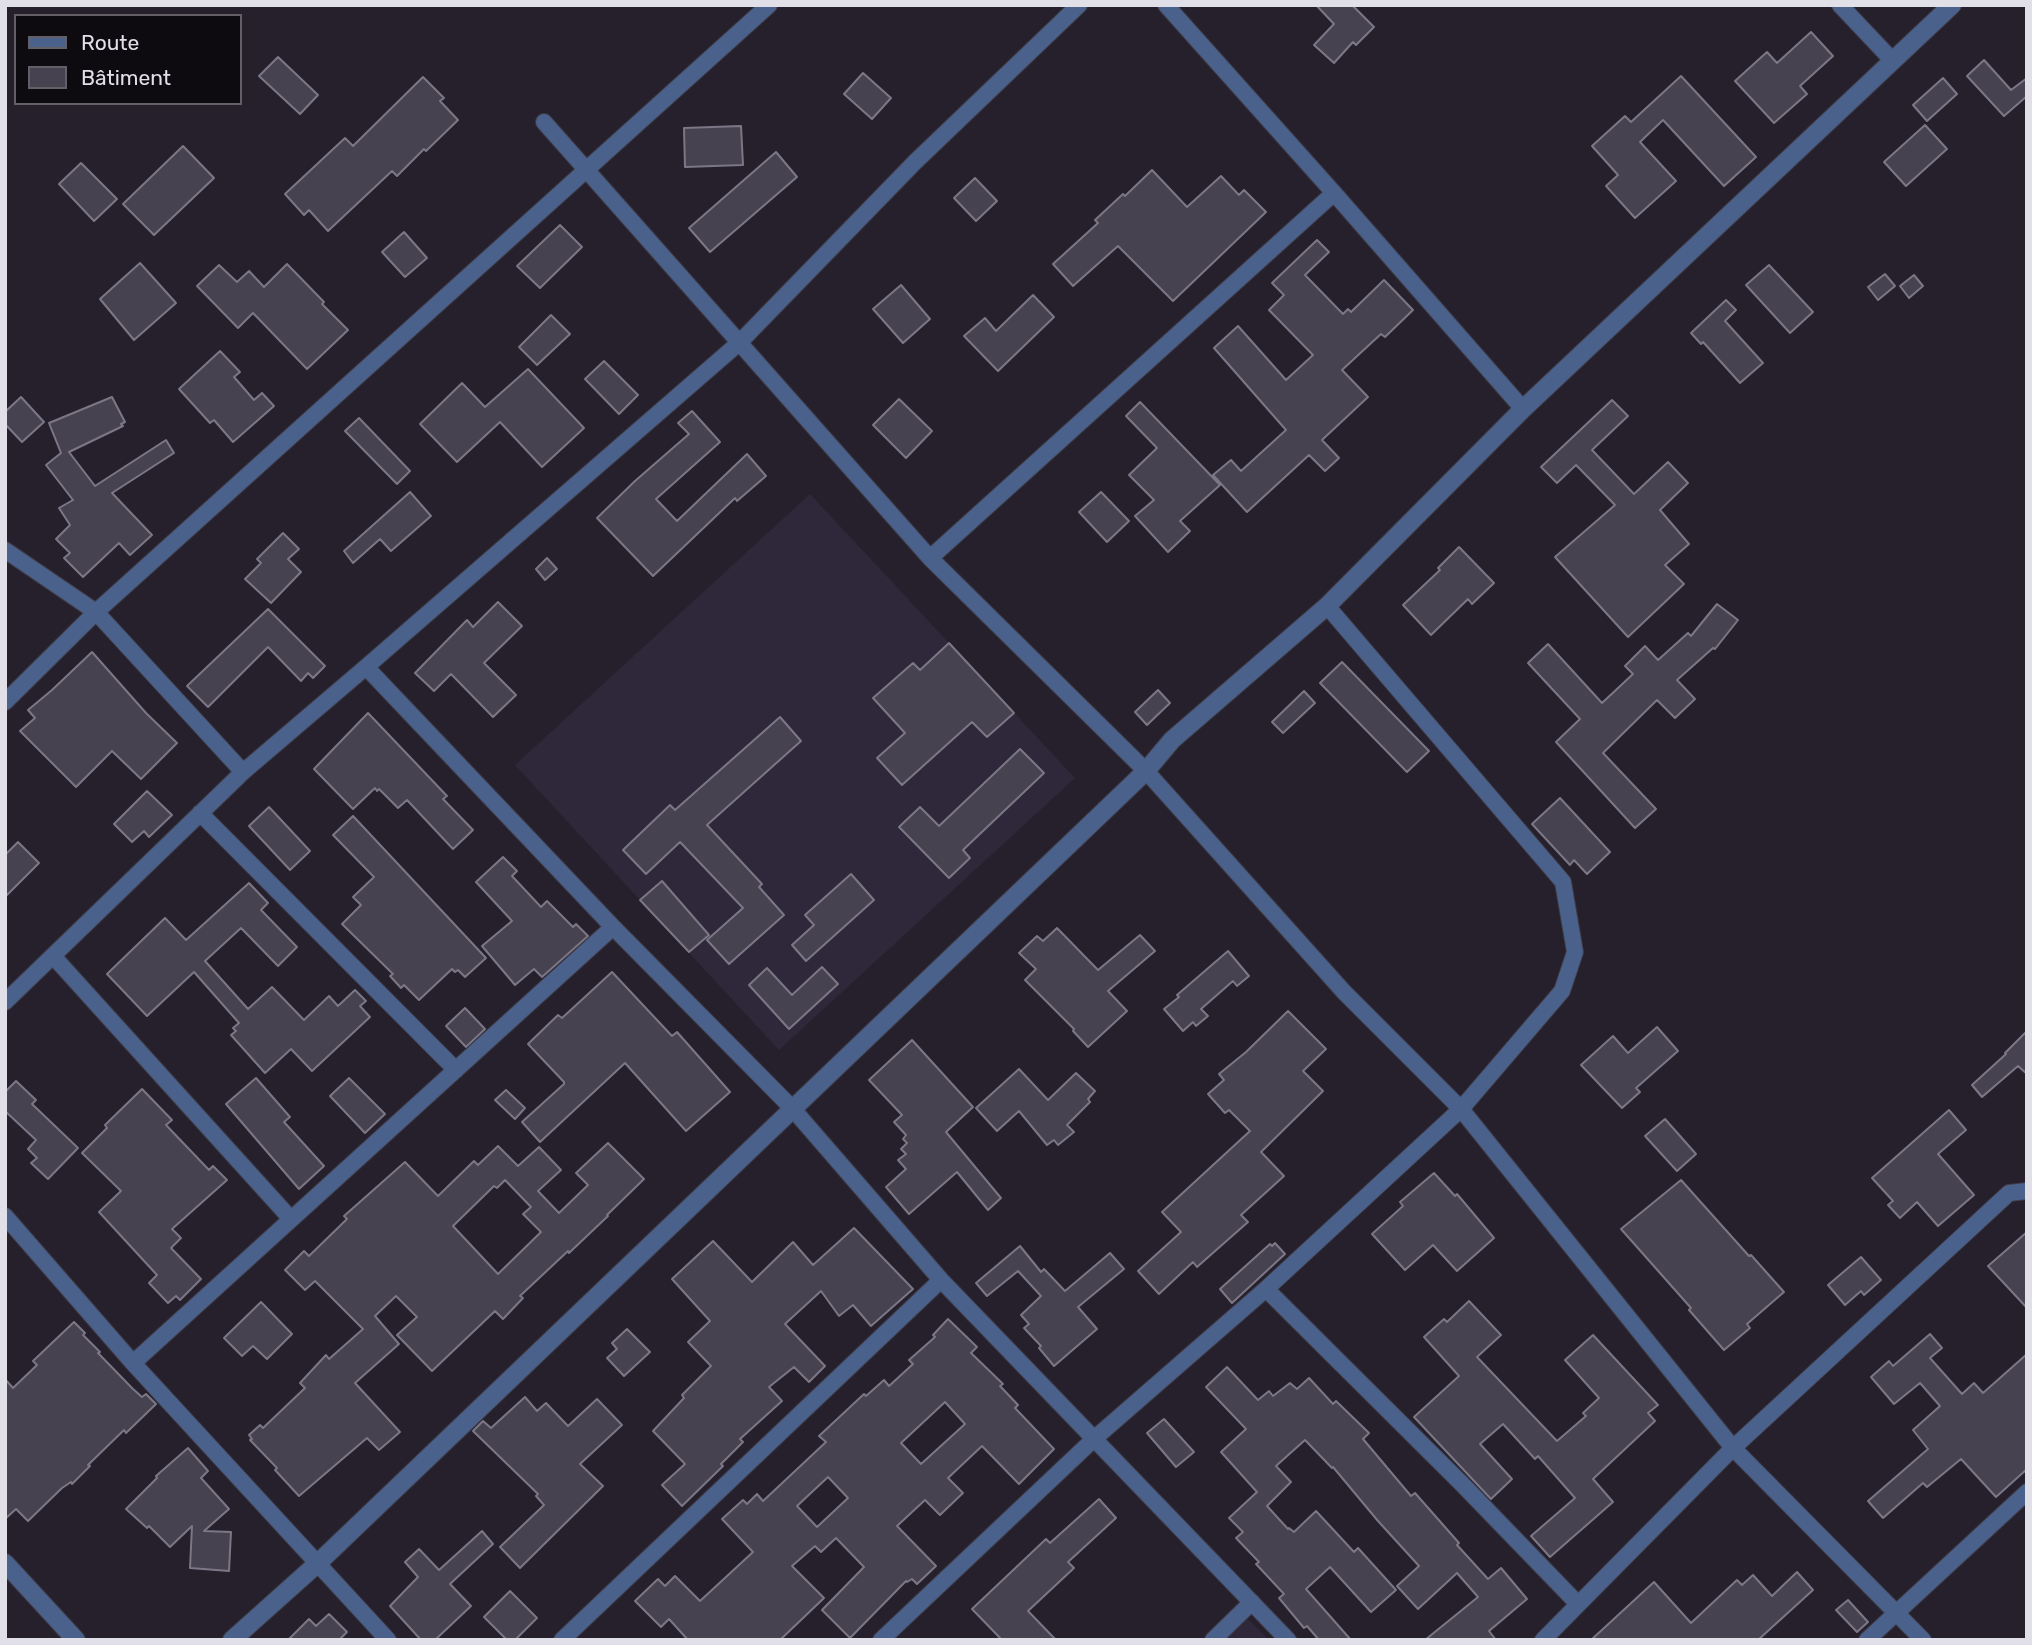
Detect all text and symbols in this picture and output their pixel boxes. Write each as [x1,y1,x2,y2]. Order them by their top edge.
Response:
legend [14,14,242,105]
text: Route [81,30,139,55]
text: Bâtiment [81,65,171,90]

